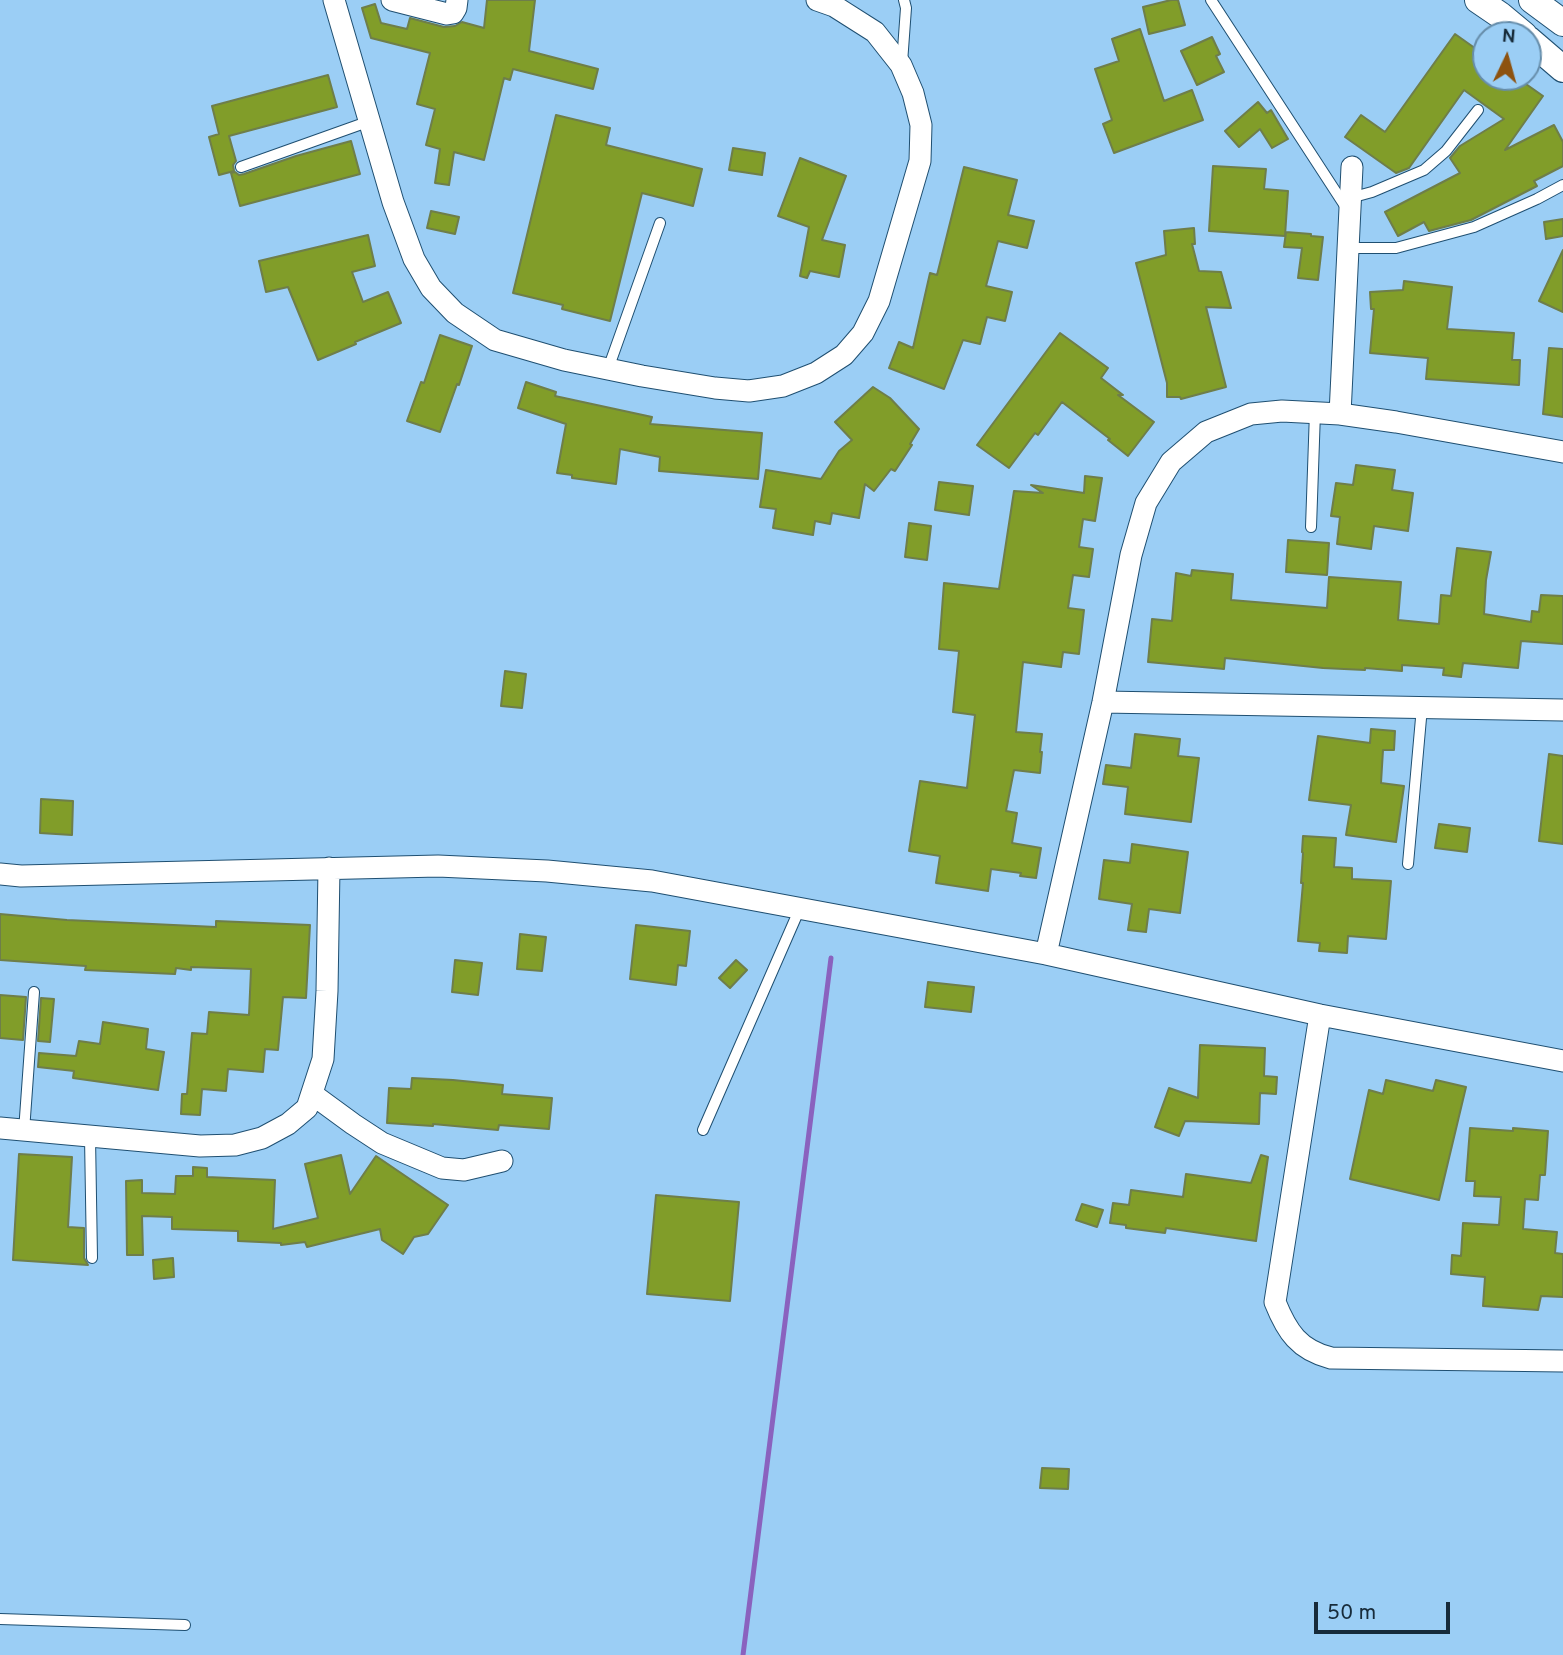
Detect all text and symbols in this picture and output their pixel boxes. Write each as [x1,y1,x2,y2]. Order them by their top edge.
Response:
north arrow [1472,21,1542,91]
text: N [1501,25,1517,50]
scale bar [1318,1588,1454,1632]
text: 50 m [1327,1600,1376,1627]

